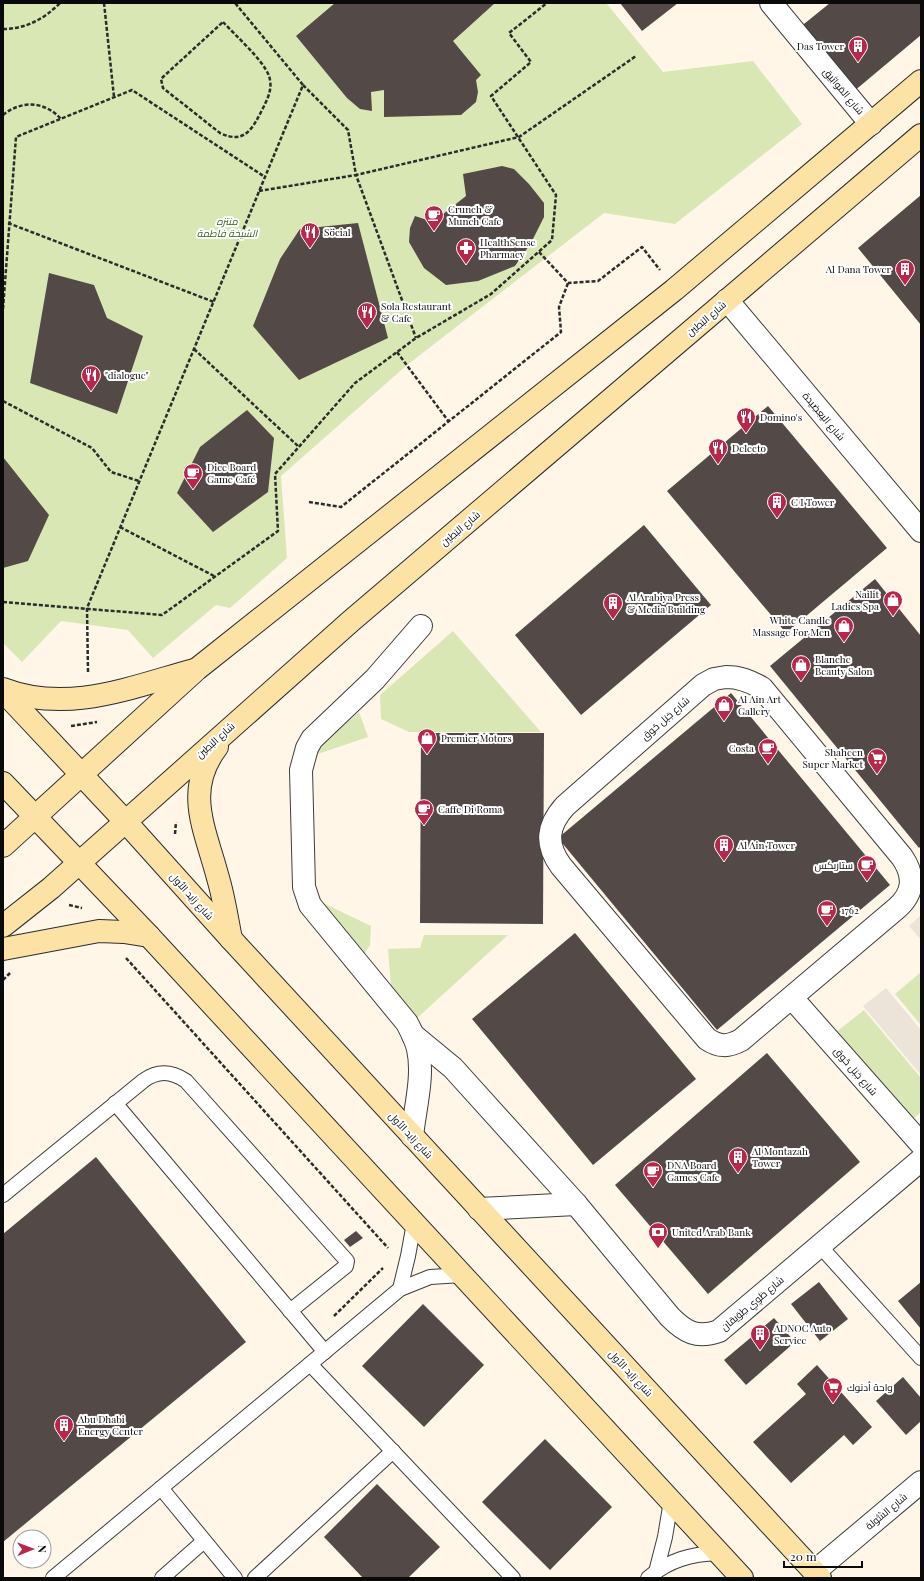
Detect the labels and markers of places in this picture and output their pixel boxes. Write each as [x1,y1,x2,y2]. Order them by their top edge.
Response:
building icon: Das Tower [847,35,869,63]
place label: Das Tower [797,39,845,53]
place label: Crunch & Munch Cafe [448,202,502,228]
cafe icon: Crunch & Munch Cafe [423,204,445,232]
restaurant icon: Söcial [299,221,321,249]
place label: Söcial [324,225,351,239]
place label: HealthSense Pharmacy [480,235,536,261]
pharmacy icon: HealthSense Pharmacy [455,237,477,265]
building icon: Al Dana Tower [894,258,916,286]
place label: Al Dana Tower [825,262,892,276]
place label: Sola Restaurant & Cafe [381,299,452,325]
restaurant icon: Sola Restaurant & Cafe [356,301,378,329]
restaurant icon: "dialogue" [80,364,102,392]
place label: "dialogue" [105,368,149,382]
restaurant icon: Domino's [735,406,757,434]
place label: Domino's [760,410,802,424]
restaurant icon: Delecto [707,437,729,465]
place label: Delecto [732,441,767,455]
place label: Dice Board Game Café [207,460,257,486]
cafe icon: Dice Board Game Café [182,462,204,490]
building icon: C I Tower [766,491,788,519]
place label: C I Tower [791,495,835,509]
place label: Nailit Ladies Spa [831,587,879,613]
shop icon: Nailit Ladies Spa [882,589,904,617]
place label: Al Arabiya Press & Media Building [626,590,706,616]
building icon: Al Arabiya Press & Media Building [602,592,624,620]
place label: White Candle Massage For Men [752,613,830,639]
shop icon: White Candle Massage For Men [833,615,855,643]
place label: Blanche Beauty Salon [815,652,873,678]
shop icon: Blanche Beauty Salon [790,654,812,682]
place label: Al Ain Art Gallery [737,692,781,718]
shop icon: Al Ain Art Gallery [713,694,735,722]
shop icon: Premier Motors [416,727,438,755]
place label: Premier Motors [441,731,512,745]
cafe icon: Costa [757,737,779,765]
place label: Costa [729,741,754,755]
place label: Shaheen Super Market [802,745,863,771]
supermarket icon: Shaheen Super Market [866,747,888,775]
cafe icon: Caffe Di Roma [413,798,435,826]
place label: Caffe Di Roma [438,802,502,816]
building icon: Al Ain Tower [713,834,735,862]
place label: Al Ain Tower [737,838,796,852]
cafe icon: ستاربكس [856,854,878,882]
place label: ستاربكس [814,858,853,872]
cafe icon: 1762 [816,899,838,927]
place label: 1762 [841,903,859,917]
place label: Al Montazah Tower [751,1144,808,1170]
building icon: Al Montazah Tower [727,1146,749,1174]
place label: DNA Board Games Cafe [667,1158,720,1184]
cafe icon: DNA Board Games Cafe [642,1160,664,1188]
bank icon: United Arab Bank [647,1221,669,1249]
place label: United Arab Bank [672,1225,751,1239]
place label: ADNOC Auto Service [773,1321,832,1347]
building icon: ADNOC Auto Service [749,1323,771,1351]
supermarket icon: واحة أدنوك [822,1376,844,1404]
place label: واحة أدنوك [847,1380,893,1394]
place label: Abu Dhabi Energy Center [77,1412,144,1438]
building icon: Abu Dhabi Energy Center [53,1414,75,1442]

